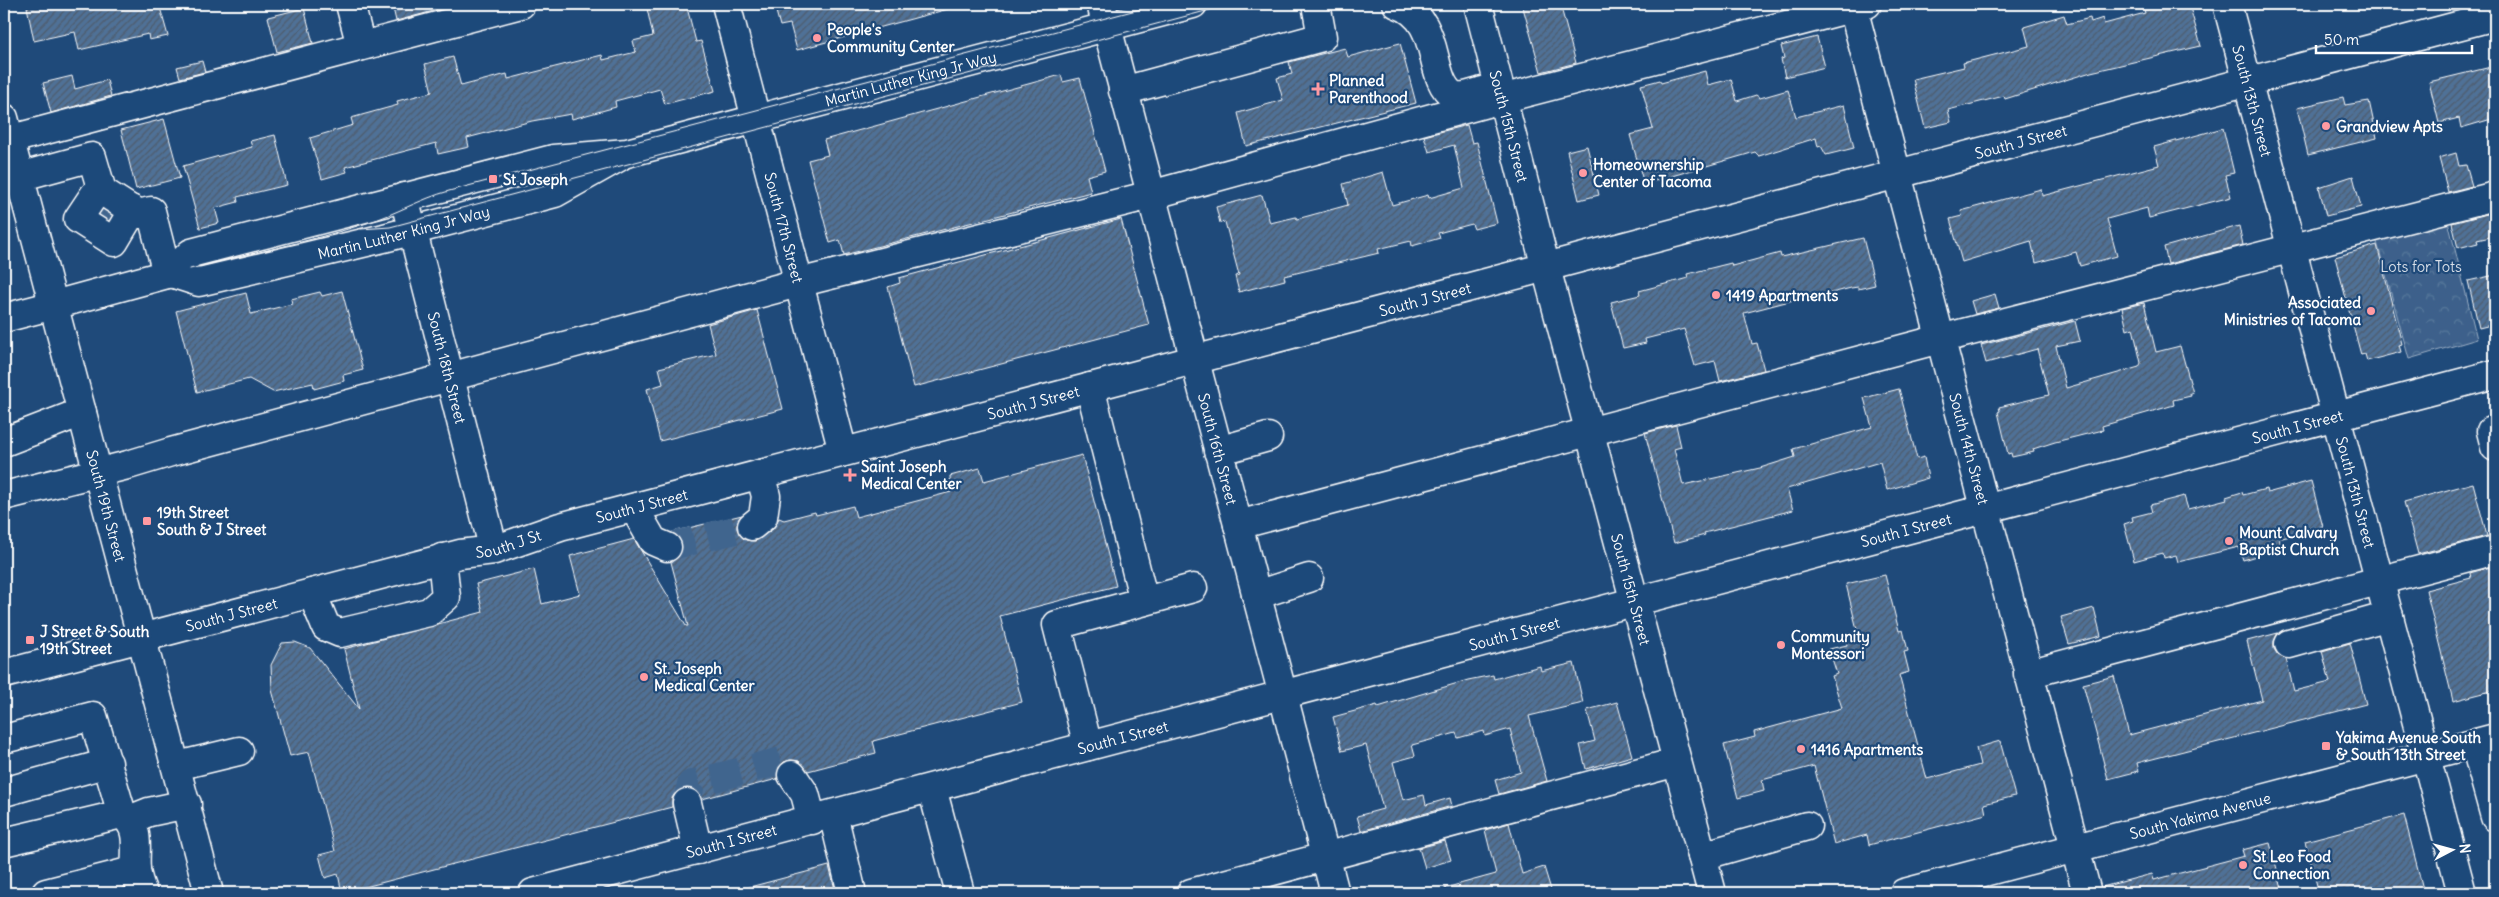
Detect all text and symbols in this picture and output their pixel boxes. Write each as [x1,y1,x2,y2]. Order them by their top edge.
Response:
place label: People's Community Center [827,20,955,57]
scale bar [2316,22,2473,54]
text: 50 m [2324,30,2359,49]
marker: People's Community Center [811,32,823,44]
street label: South 13th Street [2229,43,2276,159]
street label: Martin Luther King Jr Way [823,47,998,110]
street label: South 15th Street [1486,68,1533,184]
place label: Planned Parenthood [1329,71,1408,107]
marker: Planned Parenthood [1311,82,1325,96]
place label: Grandview Apts [2336,117,2443,137]
street label: South J Street [1973,120,2069,163]
marker: Grandview Apts [2320,120,2332,132]
place label: Homeownership Center of Tacoma [1593,155,1712,191]
marker: Homeownership Center of Tacoma [1577,167,1589,179]
place label: St Joseph [503,170,568,190]
street label: South 17th Street [761,170,808,285]
marker: St Joseph [487,173,499,185]
street label: Martin Luther King Jr Way [316,201,492,263]
park label: Lots for Tots [2380,257,2462,276]
street label: South J Street [1377,278,1473,320]
place label: 1419 Apartments [1726,286,1838,306]
marker: 1419 Apartments [1710,289,1722,301]
place label: Associated Ministries of Tacoma [2224,293,2361,329]
marker: Associated Ministries of Tacoma [2365,305,2377,317]
street label: South 18th Street [424,310,471,426]
street label: South J Street [985,381,1081,423]
street label: South 16th Street [1194,391,1242,507]
street label: South 14th Street [1946,391,1993,507]
street label: South I Street [2250,405,2345,447]
street label: South 13th Street [2332,434,2380,550]
street label: South 19th Street [83,448,130,564]
place label: Saint Joseph Medical Center [861,457,962,493]
marker: Saint Joseph Medical Center [843,468,857,482]
street label: South J Street [594,484,690,527]
place label: 19th Street South & J Street [157,503,267,539]
street label: South I Street [1858,509,1953,551]
marker: 19th Street South & J Street [141,515,153,527]
place label: Mount Calvary Baptist Church [2239,523,2340,560]
street label: South J St [475,525,543,562]
street label: South 15th Street [1607,531,1655,647]
marker: Mount Calvary Baptist Church [2223,535,2235,547]
street label: South J Street [183,593,279,635]
street label: South I Street [1467,612,1562,655]
place label: J Street & South 19th Street [40,622,150,658]
place label: Community Montessori [1791,627,1870,663]
marker: J Street & South 19th Street [24,634,36,646]
marker: Community Montessori [1775,639,1787,651]
place label: St. Joseph Medical Center [654,659,755,695]
marker: St. Joseph Medical Center [638,671,650,683]
street label: South I Street [1075,716,1170,758]
place label: Yakima Avenue South & South 13th Street [2335,728,2482,764]
place label: 1416 Apartments [1811,740,1923,760]
marker: Yakima Avenue South & South 13th Street [2320,740,2332,752]
marker: 1416 Apartments [1795,743,1807,755]
street label: South Yakima Avenue [2127,788,2273,843]
street label: South I Street [684,819,779,862]
north arrow [2426,824,2476,874]
text: N [2455,843,2474,854]
place label: St Leo Food Connection [2253,847,2331,883]
marker: St Leo Food Connection [2237,859,2249,871]

